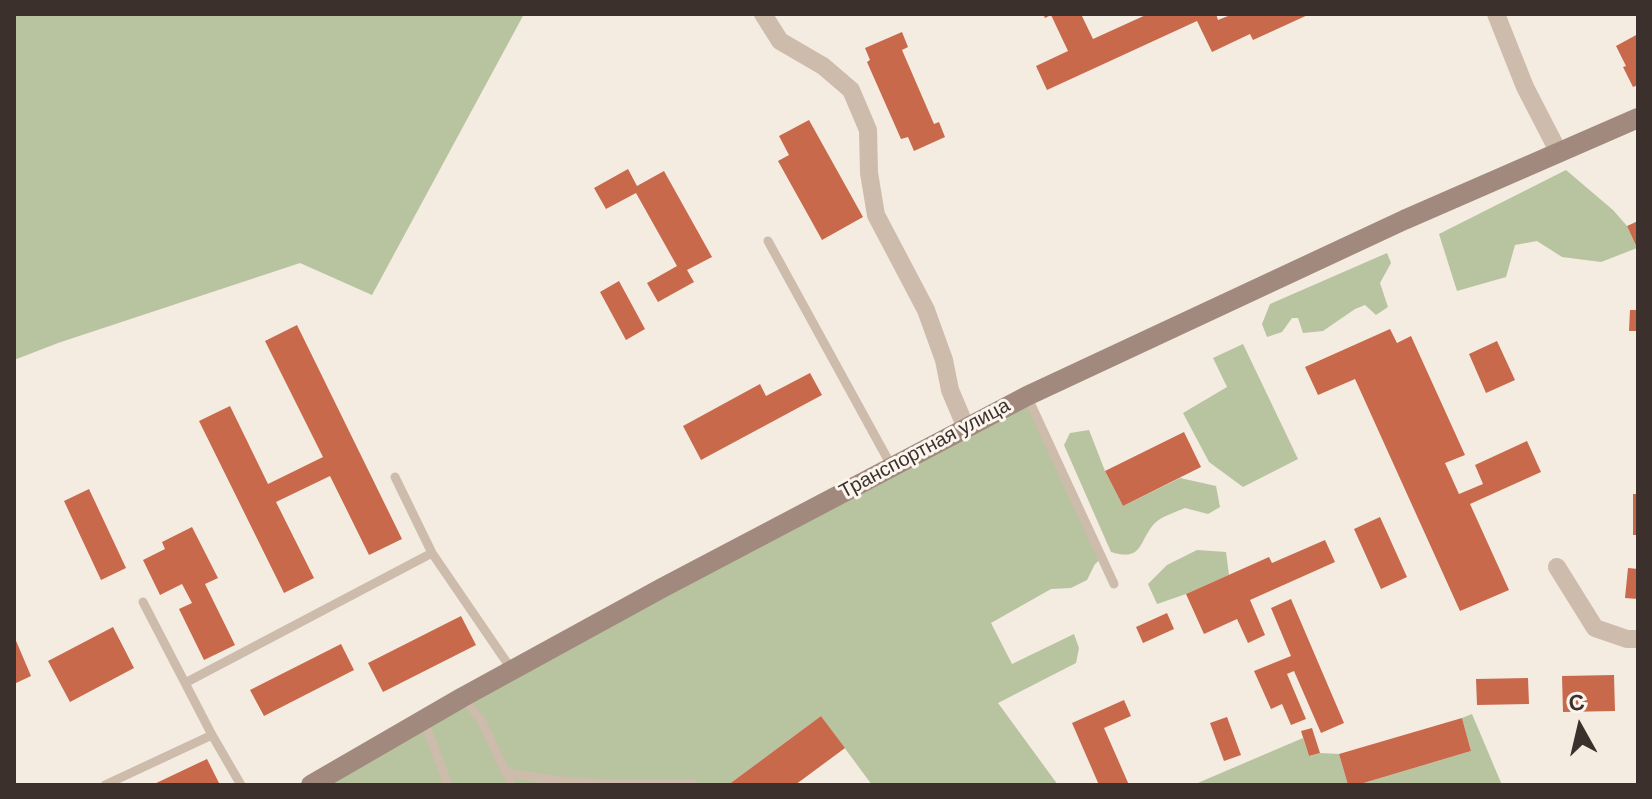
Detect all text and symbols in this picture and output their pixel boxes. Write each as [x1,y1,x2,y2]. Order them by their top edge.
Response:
street label: Транспортная улица [836,394,1014,504]
north arrow [1540,687,1620,767]
text: С [1567,689,1586,716]

